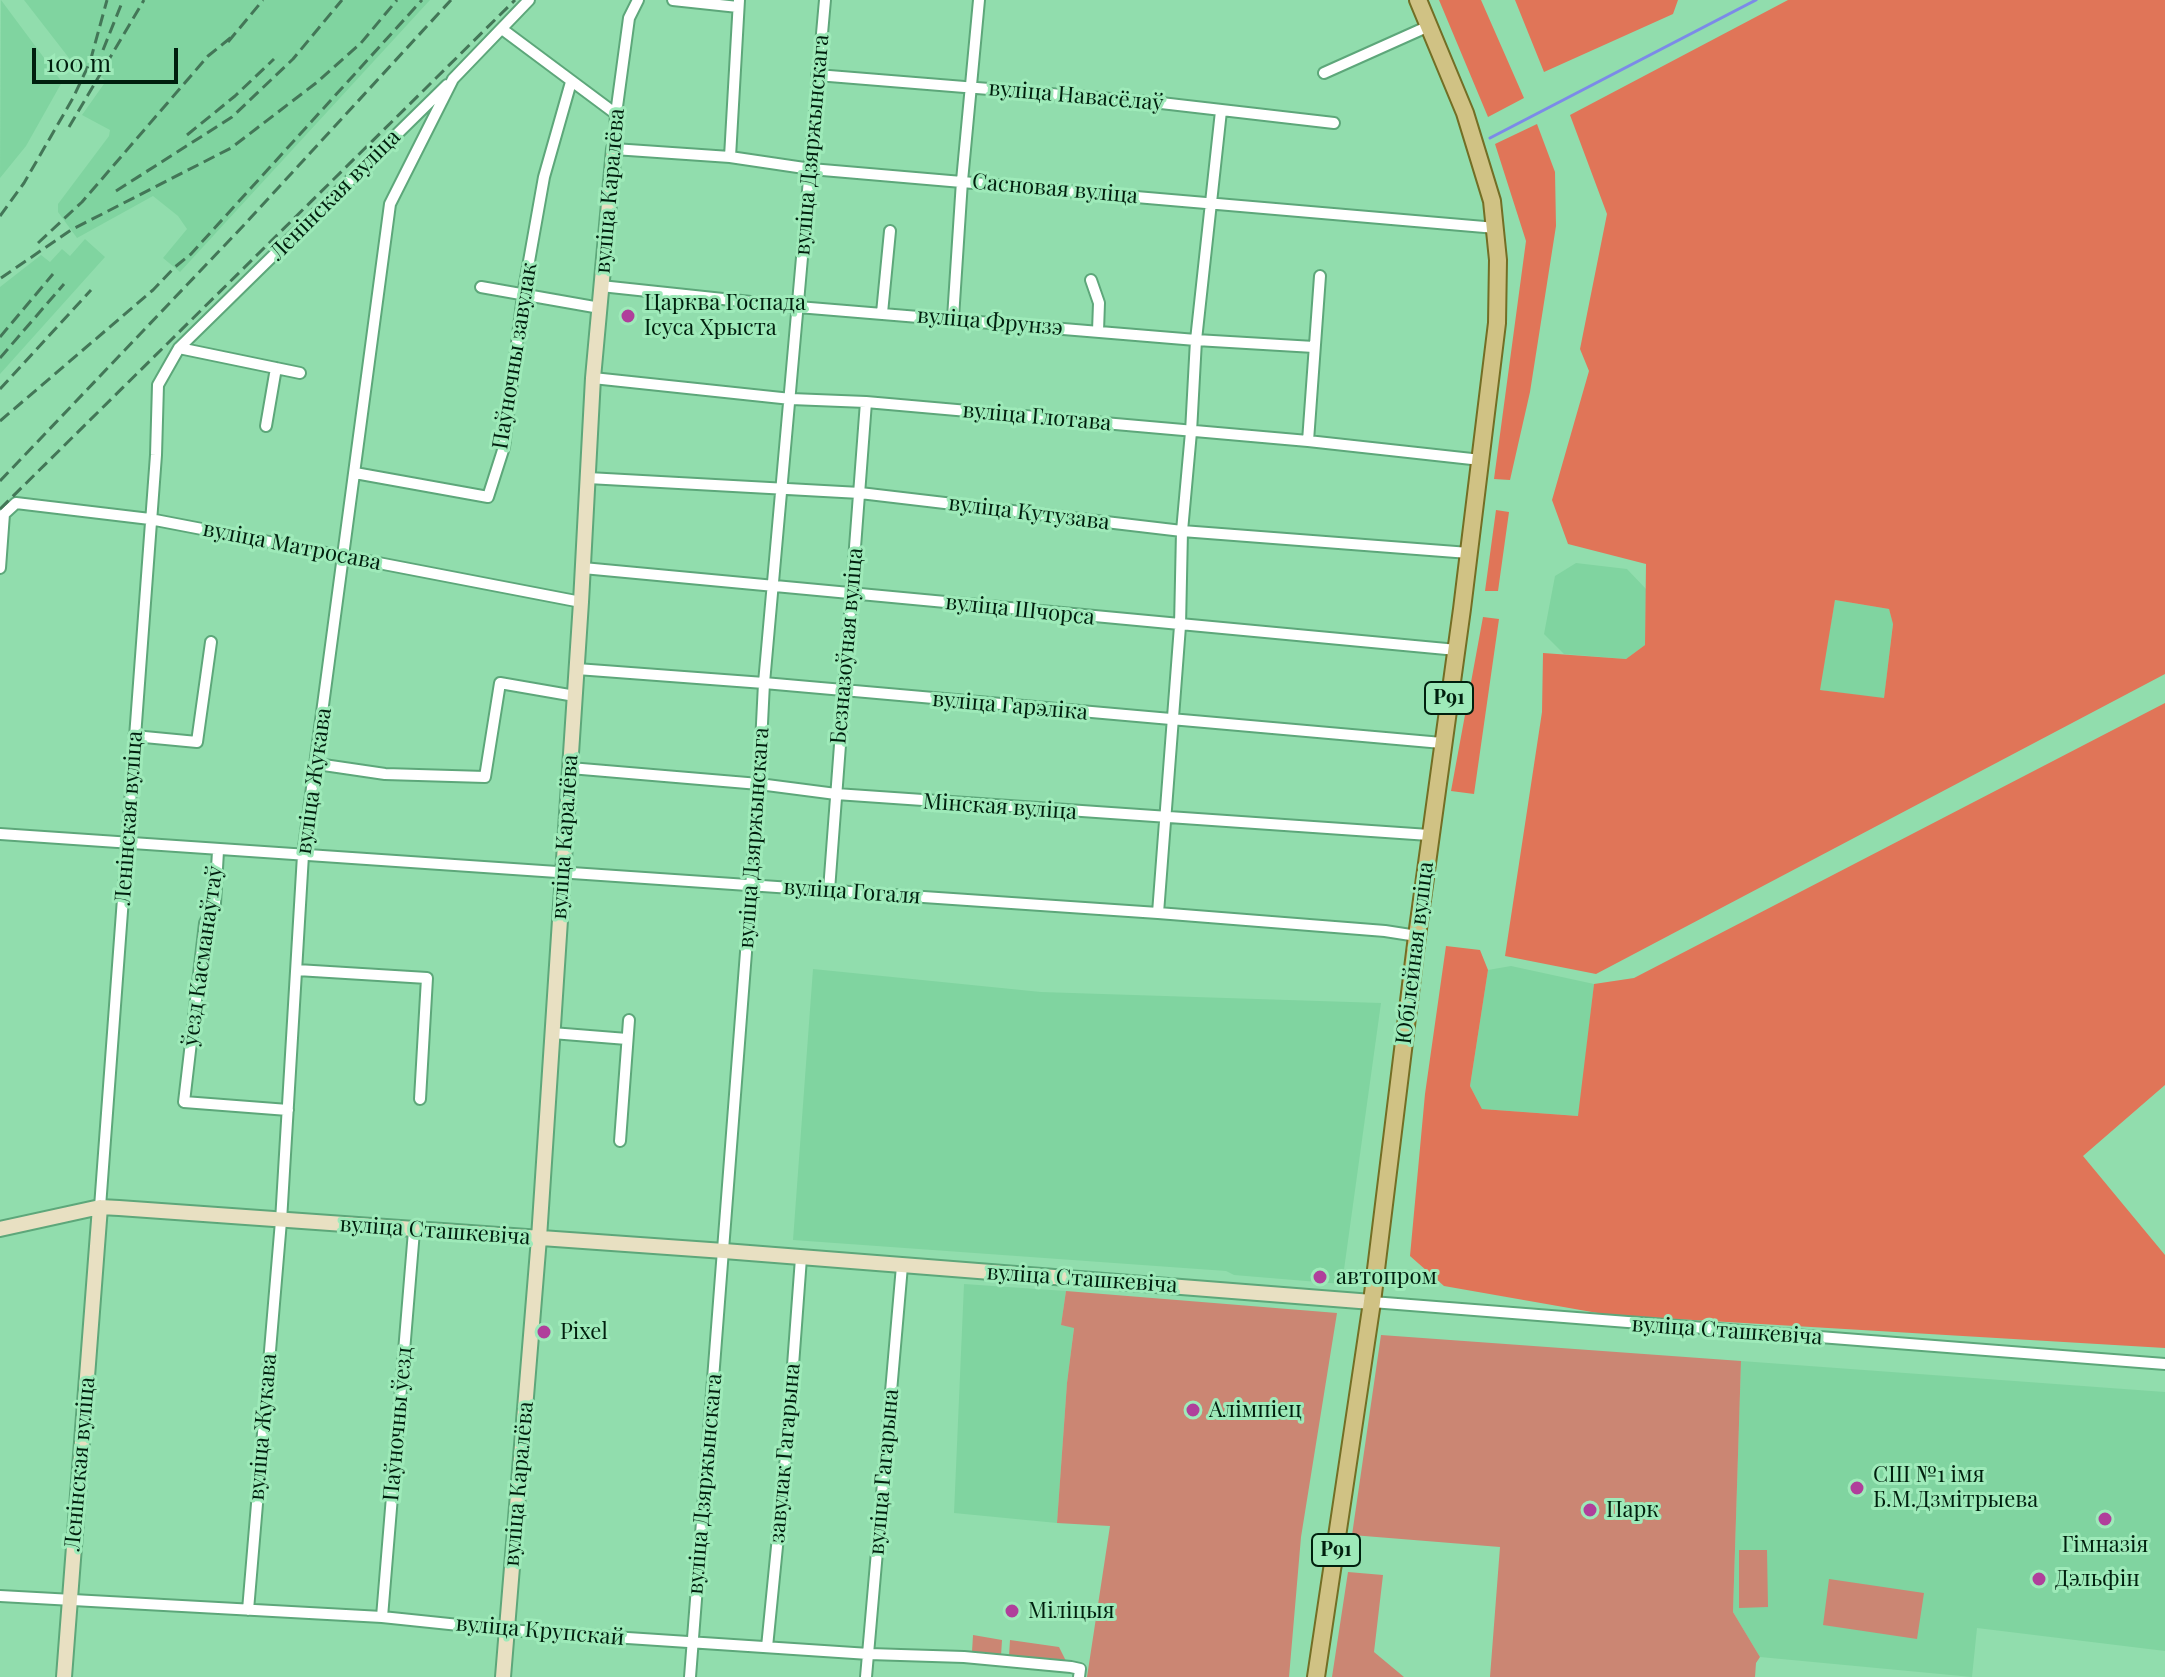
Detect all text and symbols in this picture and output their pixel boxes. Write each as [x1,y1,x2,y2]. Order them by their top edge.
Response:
scale bar [36,32,182,82]
street label: вуліца Дзяржынскага [789,33,835,257]
text: 100 m [46,46,111,78]
street label: вуліца Навасёлаў [988,75,1164,117]
street label: вуліца Каралёва [590,107,630,275]
street label: Ленінская вуліца [264,124,406,266]
street label: Сасновая вуліца [971,169,1139,209]
street label: Паўночны завулак [487,261,543,451]
place label: Царква Госпада Ісуса Хрыста [644,290,806,342]
street label: вуліца Фрунзэ [916,302,1064,342]
marker: Царква Госпада Ісуса Хрыста [619,307,637,325]
street label: вуліца Глотава [961,397,1113,437]
street label: вуліца Кутузава [947,490,1111,536]
street label: вуліца Матросава [201,516,383,576]
street label: Безназоўная вуліца [825,547,869,745]
street label: вуліца Шчорса [944,589,1096,631]
road number: Р91 [1425,682,1473,714]
street label: вуліца Гарэліка [931,686,1089,726]
street label: вуліца Жукава [291,706,337,856]
street label: вуліца Дзяржынскага [733,726,775,950]
street label: Ленінская вуліца [110,730,148,906]
street label: вуліца Каралёва [546,754,584,920]
street label: Мінская вуліца [922,788,1078,826]
street label: Юбілейная вуліца [1391,860,1439,1046]
street label: ўезд Касманаўтаў [177,864,229,1048]
street label: вуліца Гогаля [783,874,921,910]
street label: вуліца Сташкевіча [339,1211,531,1251]
street label: вуліца Сташкевіча [986,1259,1178,1299]
place label: автопром [1336,1264,1437,1290]
marker: автопром [1311,1268,1329,1286]
street label: вуліца Сташкевіча [1631,1311,1823,1351]
place label: Pixel [560,1319,608,1345]
marker: Pixel [535,1323,553,1341]
street label: Паўночны ўезд [378,1346,418,1502]
street label: вуліца Жукава [243,1352,283,1502]
street label: завулак Гагарына [764,1362,806,1544]
street label: вуліца Дзяржынскага [682,1372,728,1596]
street label: Ленінская вуліца [59,1376,101,1552]
street label: вуліца Гагарына [864,1388,904,1556]
place label: Алімпіец [1209,1397,1302,1423]
street label: вуліца Каралёва [499,1400,539,1568]
marker: Алімпіец [1184,1401,1202,1419]
place label: СШ №1 імя Б.М.Дзмітрыева [1873,1462,2038,1514]
marker: СШ №1 імя Б.М.Дзмітрыева [1848,1479,1866,1497]
place label: Парк [1606,1497,1659,1523]
marker: Парк [1581,1501,1599,1519]
marker: Гімназія [2096,1510,2114,1528]
place label: Гімназія [2062,1532,2148,1558]
road number: Р91 [1312,1534,1360,1566]
place label: Дэльфін [2055,1566,2140,1592]
marker: Дэльфін [2030,1570,2048,1588]
place label: Міліцыя [1028,1598,1114,1624]
marker: Міліцыя [1003,1602,1021,1620]
street label: вуліца Крупскай [455,1610,625,1652]

